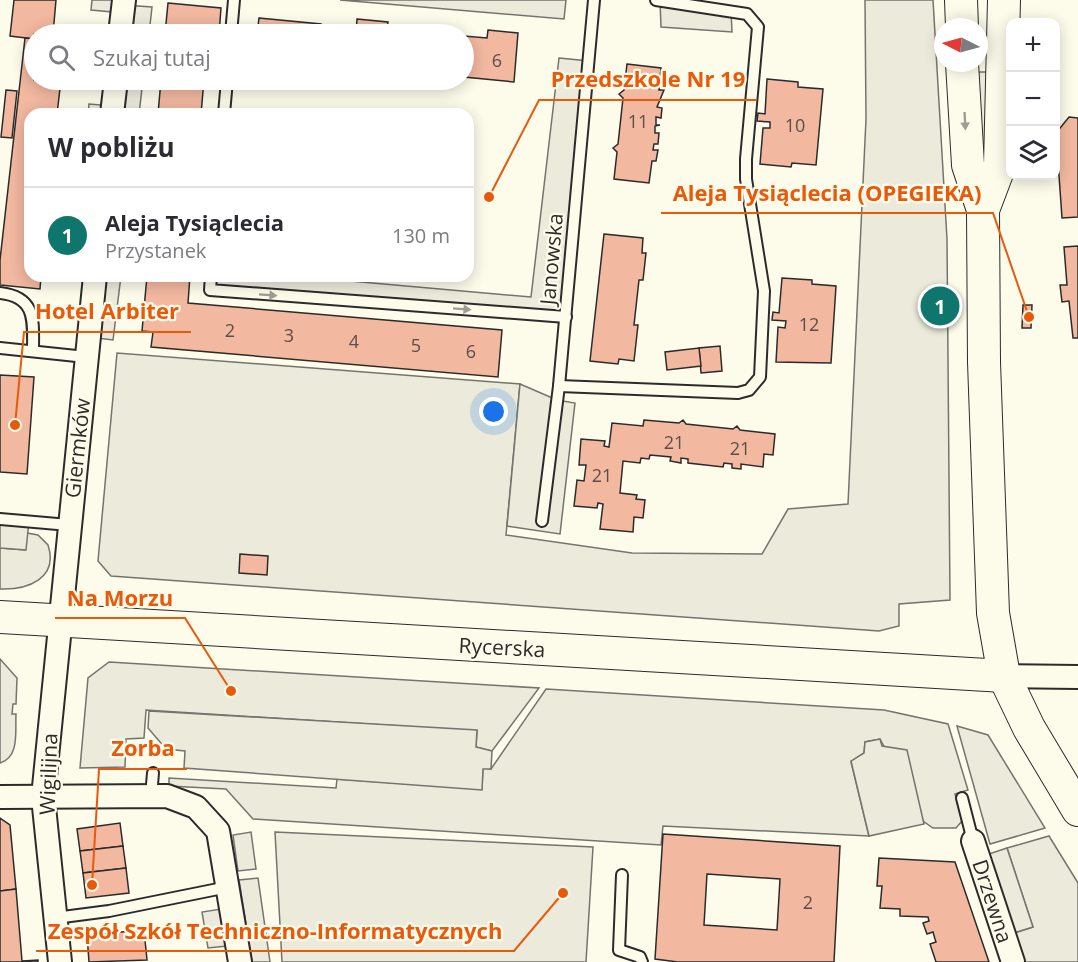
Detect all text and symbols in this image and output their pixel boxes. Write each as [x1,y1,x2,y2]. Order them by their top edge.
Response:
north arrow [934,18,988,72]
map controls [1006,18,1060,180]
button: + [1006,18,1060,72]
search box [24,24,474,90]
icon: search [45,41,78,74]
text: Szukaj tutaj [93,42,211,72]
house number: 6 [492,48,502,72]
callout: Przedszkole Nr 19 [539,60,757,100]
text: Przedszkole Nr 19 [551,63,745,93]
button: − [1006,72,1060,126]
house number: 11 [628,109,648,133]
one-way arrow [961,112,970,131]
house number: 10 [785,113,805,137]
button: layers [1006,126,1060,180]
text: W pobliżu [48,129,175,165]
callout: Aleja Tysiąclecia (OPEGIEKA) [661,173,993,213]
text: Aleja Tysiąclecia (OPEGIEKA) [673,177,981,207]
text: Aleja Tysiąclecia [105,207,284,237]
street label: Janowska [533,212,569,308]
text: 1 [62,222,73,249]
text: 130 m [392,222,450,249]
text: Przystanek [105,237,206,264]
pin: 1 [920,284,960,328]
one-way arrow [259,290,278,299]
callout: Hotel Arbiter [24,292,191,332]
text: Hotel Arbiter [35,295,179,325]
one-way arrow [453,304,472,314]
house number: 12 [799,312,819,336]
house number: 2 [225,318,235,342]
house number: 3 [284,323,294,347]
house number: 4 [349,329,359,353]
house number: 5 [411,333,421,357]
house number: 6 [466,339,476,363]
street label: Giermków [58,396,96,499]
your location [479,397,508,426]
house number: 21 [664,430,684,454]
house number: 21 [730,436,750,460]
house number: 21 [592,463,612,487]
callout: Na Morzu [55,578,185,618]
text: Na Morzu [67,582,173,612]
street label: Rycerska [458,631,546,663]
callout: Zorba [99,729,187,769]
text: Zorba [111,732,175,762]
street label: Wigilijna [33,733,63,815]
street label: Drzewna [966,856,1020,946]
house number: 2 [803,890,813,914]
callout: Zespół Szkół Techniczno-Informatycznych [36,911,514,951]
text: Zespół Szkół Techniczno-Informatycznych [48,915,502,945]

